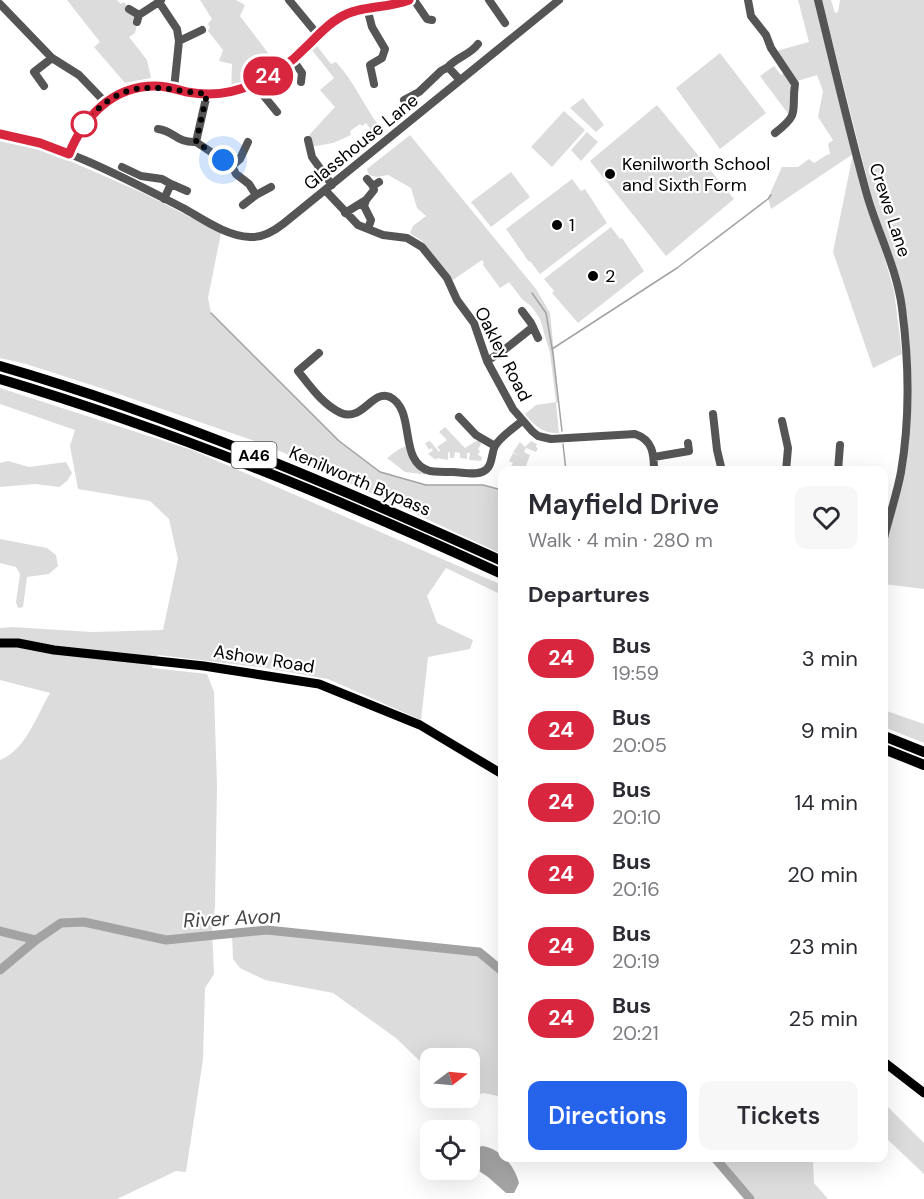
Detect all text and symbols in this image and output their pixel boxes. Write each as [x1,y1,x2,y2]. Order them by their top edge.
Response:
line badge: 24 [241,56,295,96]
text: 24 [255,62,281,90]
street label: Glasshouse Lane [299,88,423,196]
unlabelled marker [71,111,97,137]
your location [208,145,238,175]
place label: Kenilworth School and Sixth Form [622,152,770,197]
street label: Crewe Lane [864,160,916,260]
marker: Kenilworth School and Sixth Form [603,167,617,181]
place label: 1 [569,213,575,237]
marker: 1 [550,218,564,232]
place label: 2 [605,264,615,288]
marker: 2 [586,269,600,283]
street label: Oakley Road [469,302,537,406]
street label: Kenilworth Bypass [285,440,435,522]
road number: A46 [232,442,276,468]
text: Mayfield Drive [528,486,719,523]
button: heart [795,486,858,549]
text: Walk · 4 min · 280 m [528,527,713,553]
text: Departures [528,580,650,609]
text: Bus [612,631,651,660]
street label: Ashow Road [212,639,316,679]
text: 24 [548,644,574,672]
text: 3 min [802,644,858,673]
text: 19:59 [612,660,659,686]
text: Bus [612,703,651,732]
text: 24 [548,716,574,744]
text: 9 min [801,716,858,745]
text: 20:05 [612,732,667,758]
text: Bus [612,775,651,804]
text: 24 [548,788,574,816]
text: 14 min [794,788,858,817]
text: 20:10 [612,804,661,830]
text: Bus [612,847,651,876]
text: 24 [548,860,574,888]
text: 20 min [787,860,858,889]
text: 20:16 [612,876,660,902]
water label: River Avon [183,902,281,934]
text: Bus [612,919,651,948]
text: 24 [548,932,574,960]
text: 23 min [789,932,858,961]
text: 20:19 [612,948,660,974]
text: Bus [612,991,651,1020]
text: 24 [548,1004,574,1032]
text: 25 min [789,1004,858,1033]
text: 20:21 [612,1020,659,1046]
north arrow [420,1048,480,1108]
map controls [420,1048,480,1180]
button: Directions [528,1081,687,1150]
button: Tickets [699,1081,858,1150]
button: locate [420,1120,480,1180]

